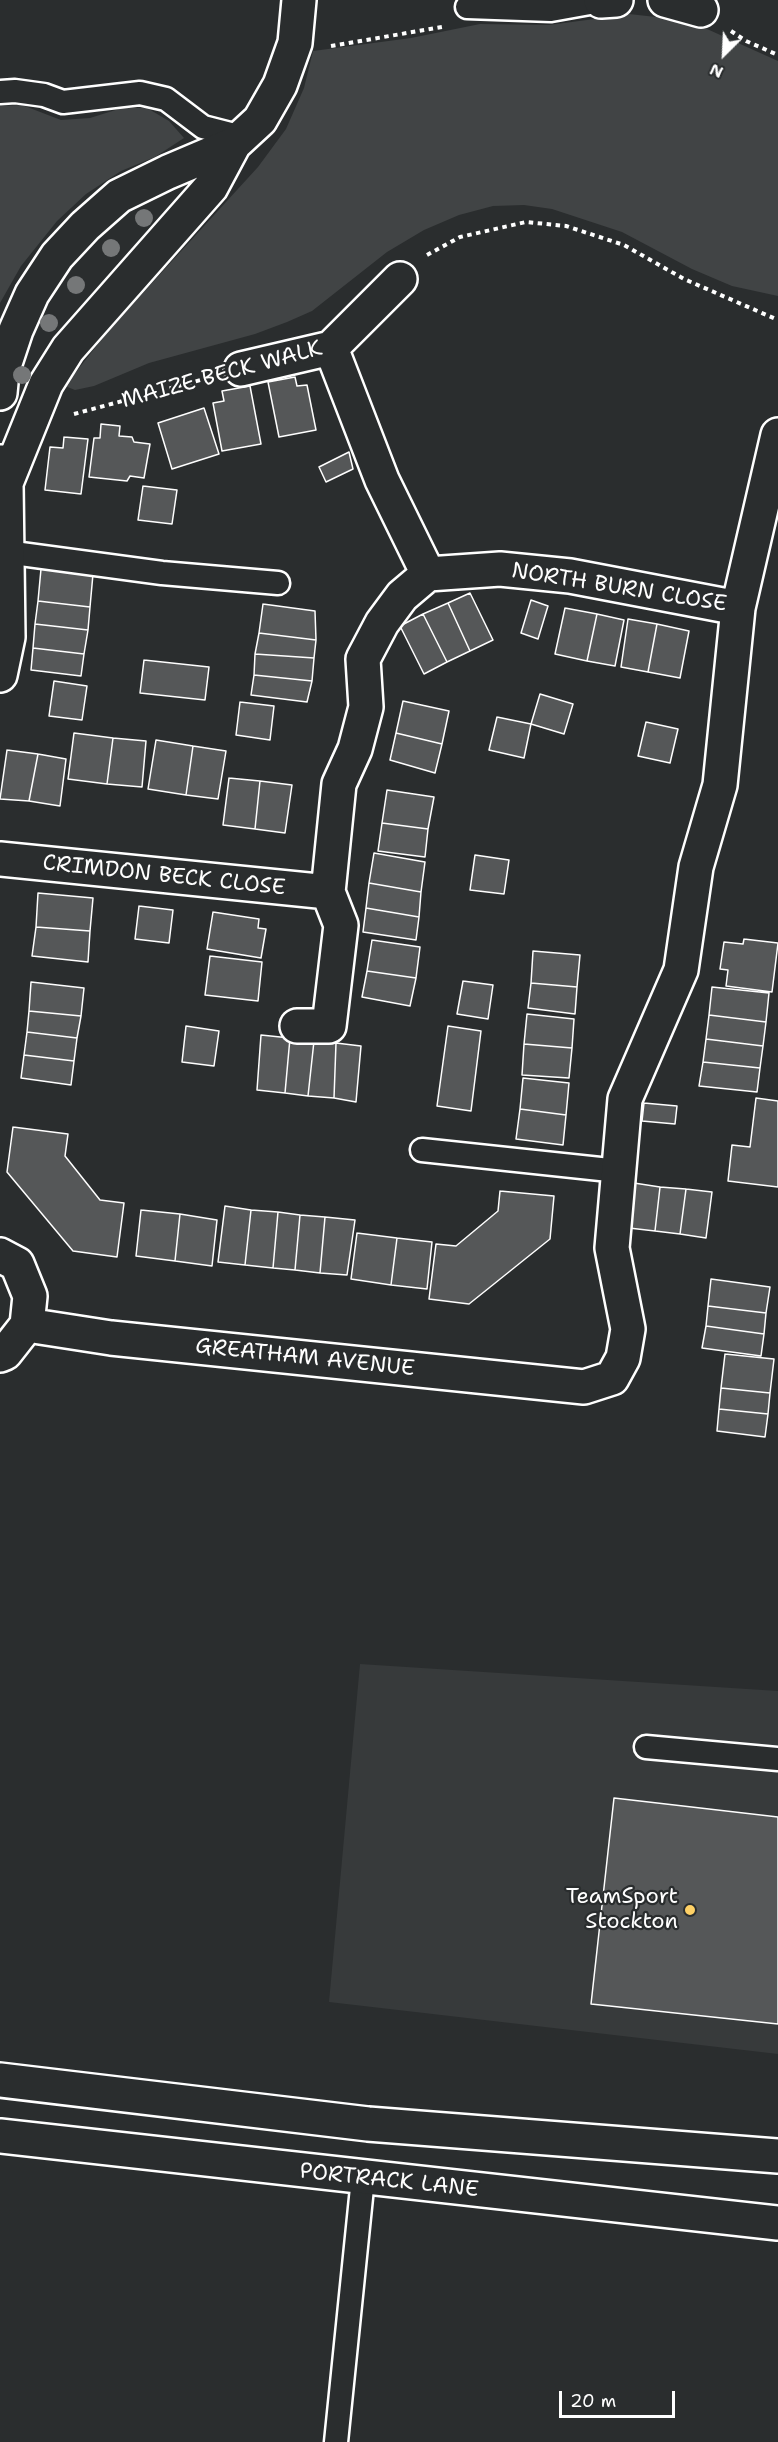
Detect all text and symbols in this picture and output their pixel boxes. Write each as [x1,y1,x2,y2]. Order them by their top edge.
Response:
north arrow [694,24,754,84]
text: N [706,59,727,83]
street label: MAIZE BECK WALK [119,336,325,414]
street label: NORTH BURN CLOSE [509,558,729,618]
street label: CRIMDON BECK CLOSE [41,850,287,902]
street label: GREATHAM AVENUE [194,1333,416,1383]
place label: TeamSport Stockton [566,1884,678,1936]
marker: TeamSport Stockton [683,1903,697,1917]
street label: PORTRACK LANE [298,2158,480,2204]
scale bar [562,2379,678,2417]
text: 20 m [570,2389,616,2413]

